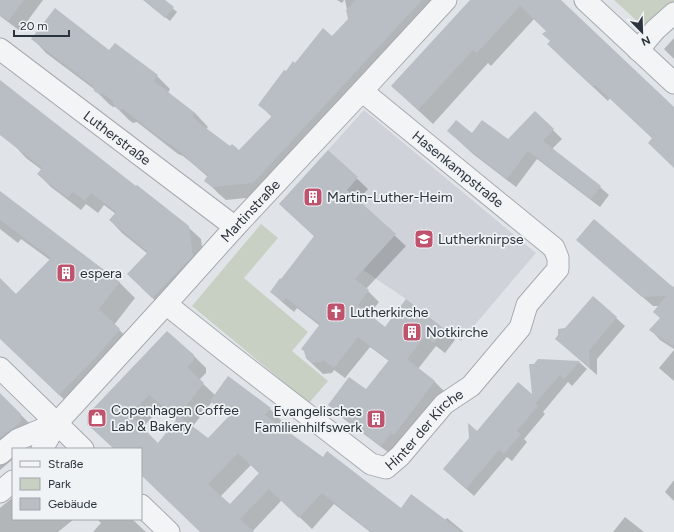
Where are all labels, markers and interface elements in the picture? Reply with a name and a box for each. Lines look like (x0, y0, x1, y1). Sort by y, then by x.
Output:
scale bar (14, 12, 69, 38)
north arrow (622, 12, 662, 52)
text: 20 m (20, 19, 48, 33)
text: N (639, 33, 652, 48)
street label: Lutherstraße (80, 107, 154, 169)
street label: Hasenkampstraße (408, 127, 507, 212)
street label: Martinstraße (217, 176, 284, 246)
building icon: Martin-Luther-Heim (302, 186, 324, 208)
place label: Martin-Luther-Heim (327, 189, 453, 206)
school or university icon: Lutherknirpse (413, 228, 435, 250)
place label: Lutherknirpse (438, 231, 524, 248)
building icon: espera (55, 262, 77, 284)
place label: espera (80, 265, 122, 282)
church icon: Lutherkirche (325, 301, 347, 323)
place label: Lutherkirche (350, 304, 429, 321)
building icon: Notkirche (401, 321, 423, 343)
place label: Notkirche (426, 324, 488, 341)
street label: Hinter der Kirche (382, 385, 467, 474)
place label: Copenhagen Coffee Lab & Bakery (111, 402, 239, 435)
place label: Evangelisches Familienhilfswerk (255, 403, 362, 436)
shop icon: Copenhagen Coffee Lab & Bakery (86, 407, 108, 429)
building icon: Evangelisches Familienhilfswerk (365, 408, 387, 430)
legend (12, 448, 142, 520)
text: Straße (48, 457, 84, 471)
text: Park (48, 477, 71, 491)
text: Gebäude (48, 497, 98, 511)

